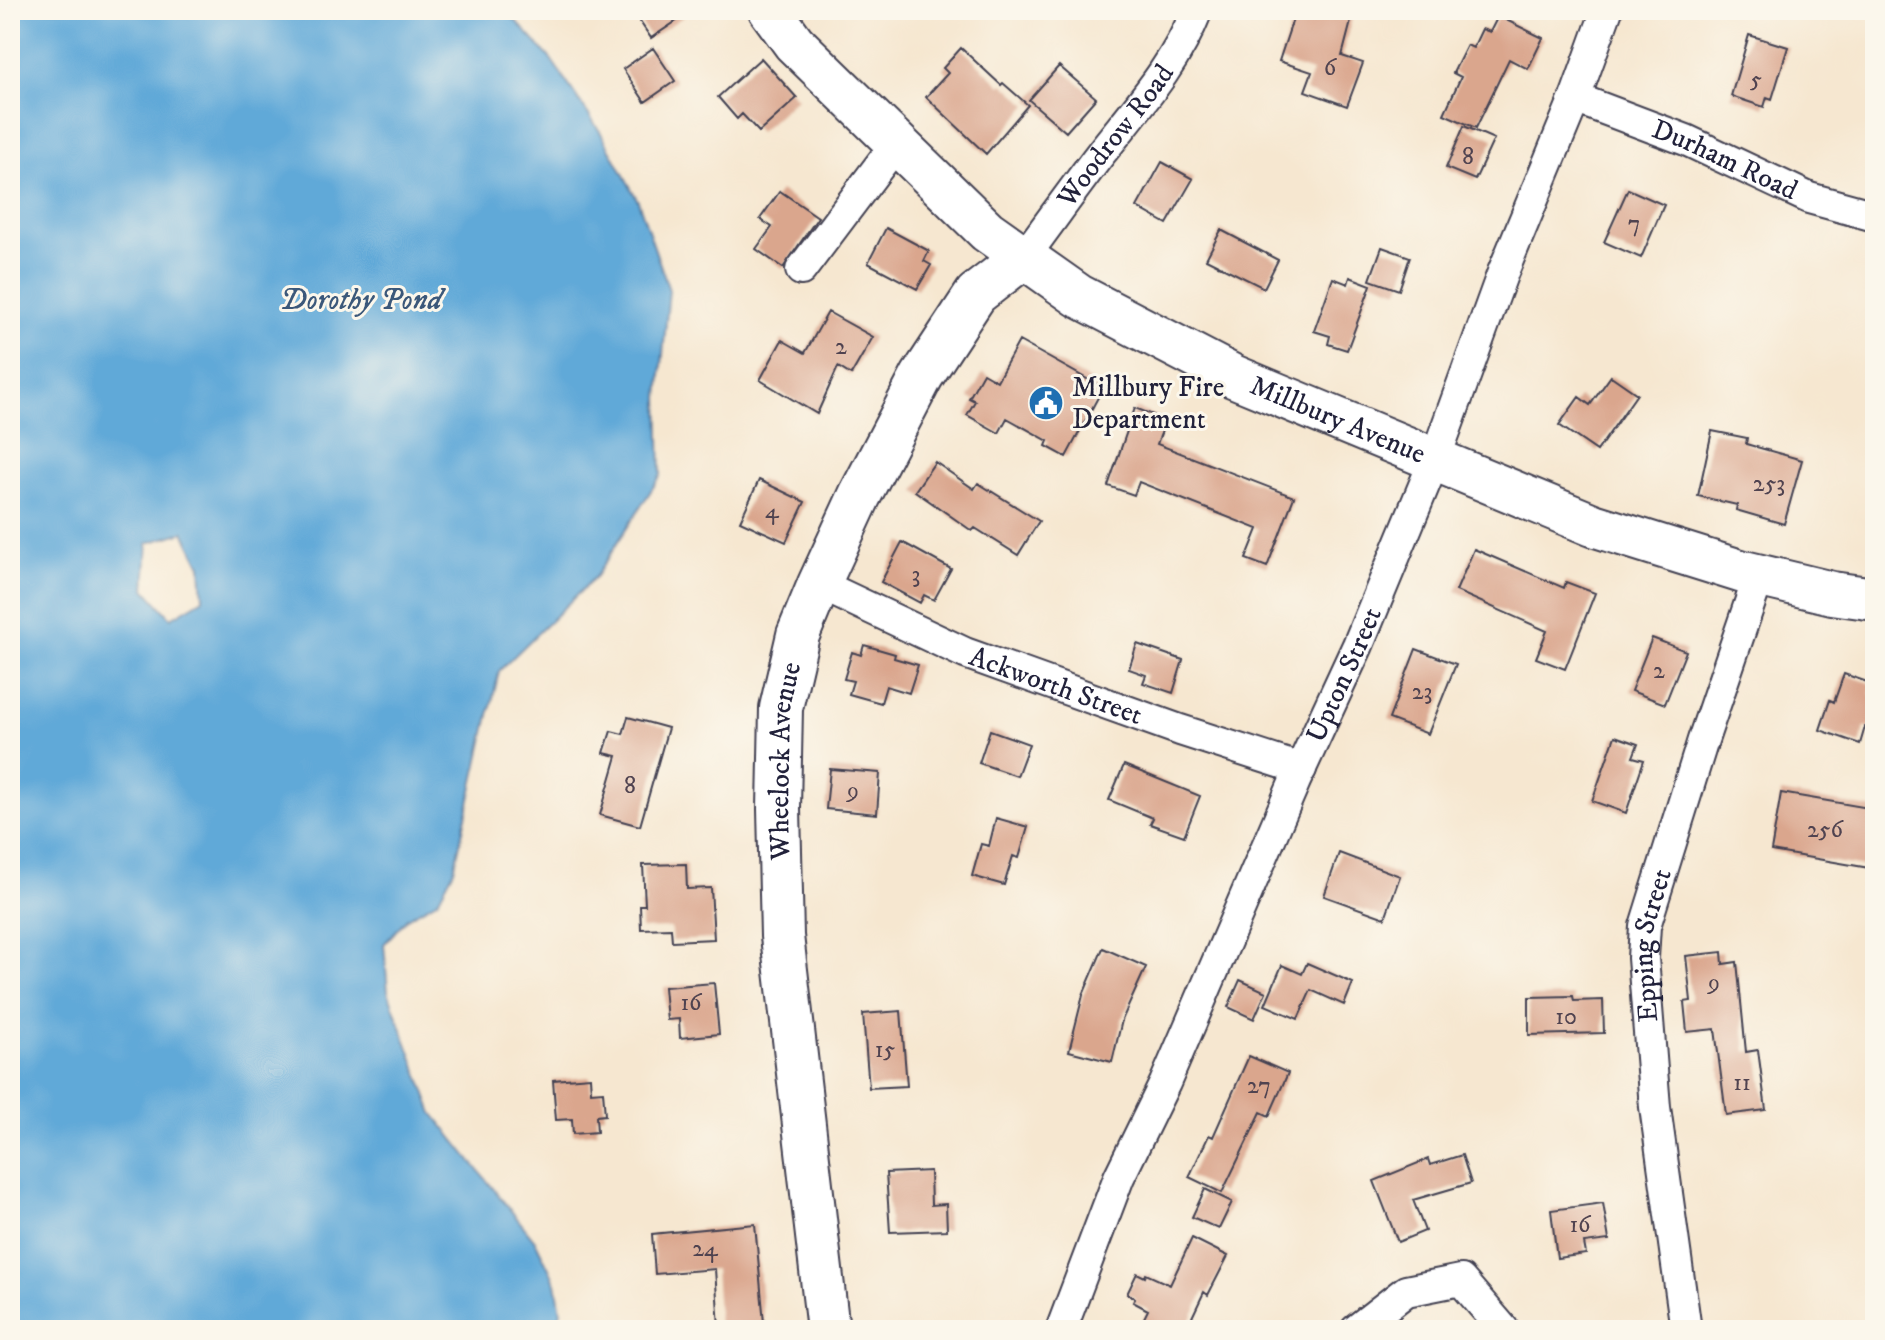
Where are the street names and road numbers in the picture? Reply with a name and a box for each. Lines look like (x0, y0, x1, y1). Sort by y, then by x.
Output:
street label: Woodrow Road (1049, 57, 1181, 215)
street label: Durham Road (1647, 111, 1803, 208)
street label: Millbury Avenue (1245, 368, 1431, 471)
street label: Upton Street (1298, 602, 1389, 748)
street label: Ackworth Street (965, 638, 1147, 733)
street label: Wheelock Avenue (761, 659, 809, 862)
street label: Epping Street (1625, 864, 1679, 1024)

